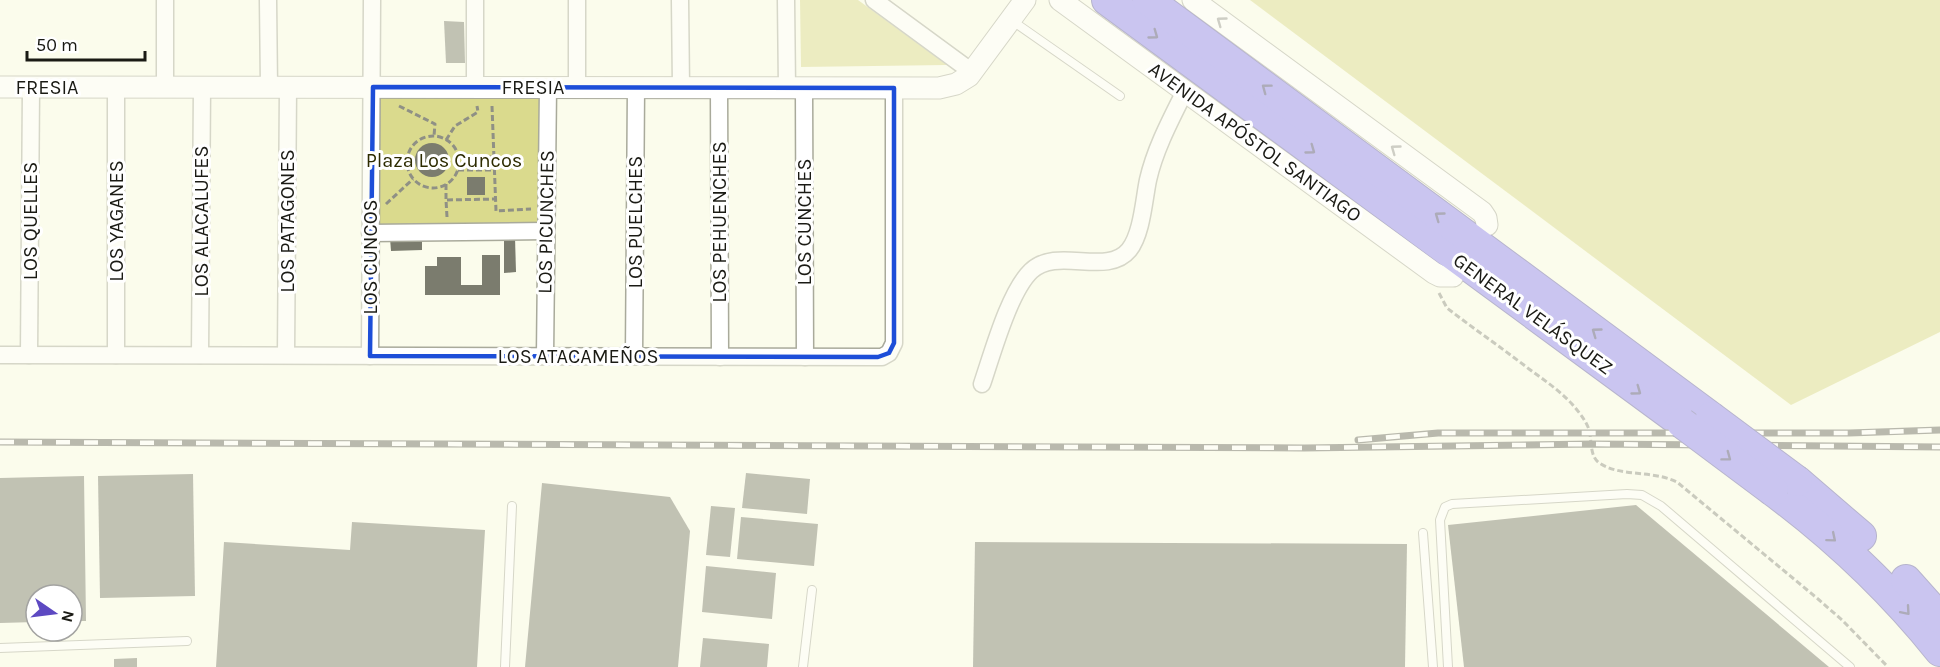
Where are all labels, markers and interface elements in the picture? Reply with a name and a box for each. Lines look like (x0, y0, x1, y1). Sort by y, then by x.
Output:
one-way arrow (1217, 17, 1228, 28)
scale bar (27, 24, 146, 62)
one-way arrow (1148, 27, 1159, 38)
text: 50 m (36, 34, 78, 56)
street label: AVENIDA APÓSTOL SANTIAGO (1144, 56, 1366, 227)
street label: FRESIA (15, 76, 79, 99)
street label: FRESIA (501, 76, 565, 99)
one-way arrow (1261, 84, 1272, 95)
street label: LOS PEHUENCHES (708, 141, 731, 303)
one-way arrow (1305, 143, 1316, 154)
street label: LOS ALACALUFES (190, 145, 213, 297)
one-way arrow (1391, 145, 1402, 156)
street label: LOS PATAGONES (276, 149, 299, 293)
park label: Plaza Los Cuncos (366, 149, 522, 172)
street label: LOS PICUNCHES (533, 150, 559, 294)
street label: LOS PUELCHES (624, 156, 647, 288)
street label: LOS CUNCHES (793, 158, 816, 286)
street label: LOS YAGANES (105, 160, 128, 282)
street label: LOS QUELLES (19, 162, 42, 280)
street label: LOS CUNCOS (359, 199, 382, 315)
one-way arrow (1435, 212, 1446, 223)
street label: GENERAL VELÁSQUEZ (1449, 248, 1618, 380)
one-way arrow (1592, 328, 1603, 339)
street label: LOS ATACAMEÑOS (497, 345, 659, 368)
one-way arrow (1631, 383, 1642, 394)
one-way arrow (1721, 450, 1732, 461)
one-way arrow (1825, 531, 1836, 542)
north arrow (24, 583, 84, 643)
one-way arrow (1899, 604, 1910, 615)
text: N (57, 609, 79, 624)

